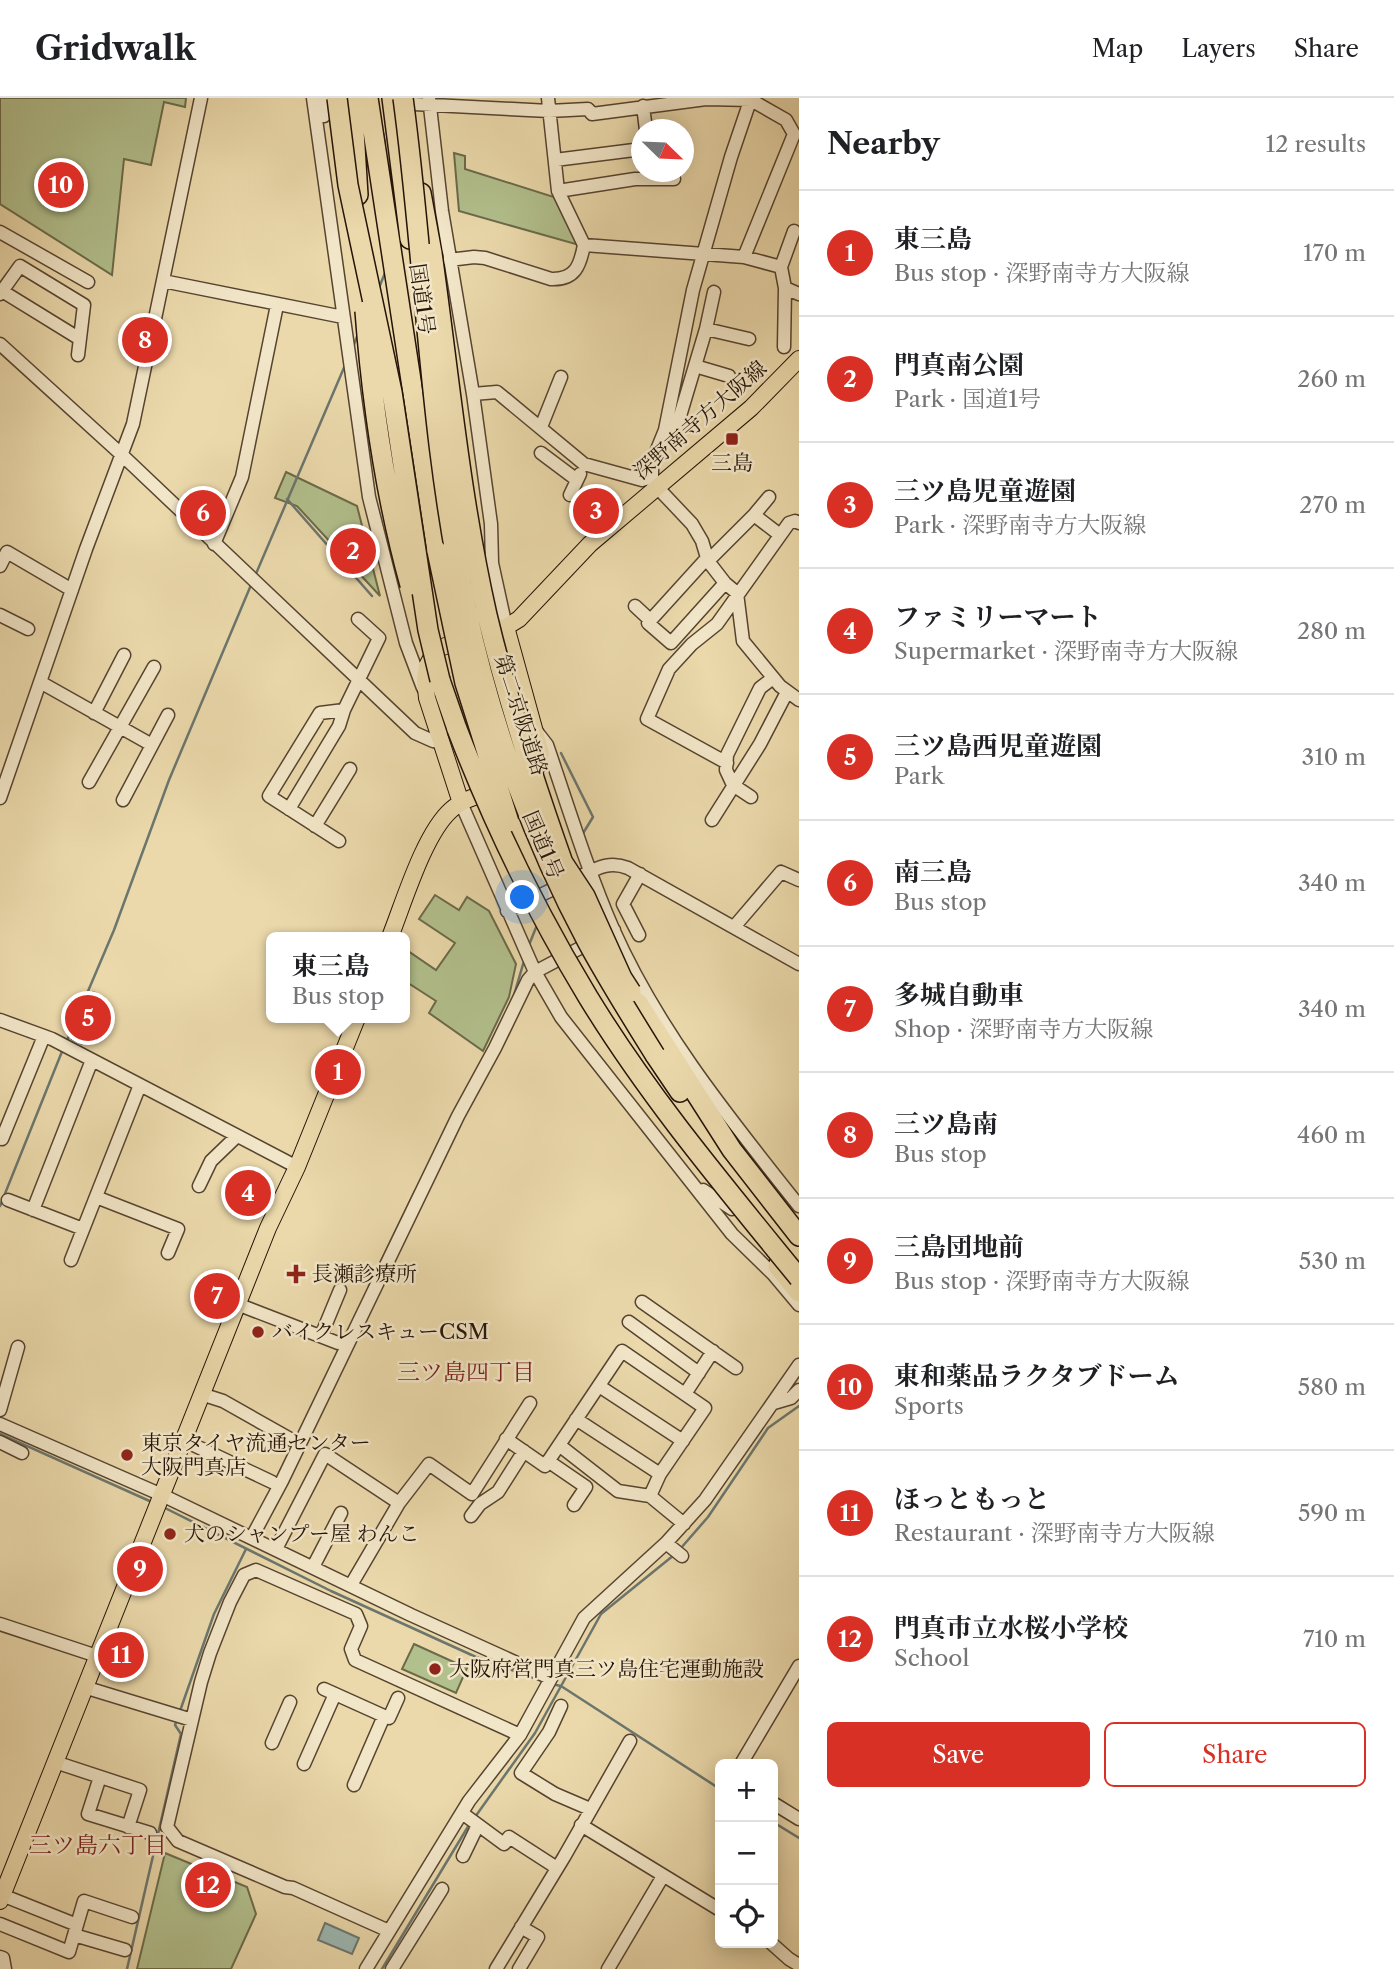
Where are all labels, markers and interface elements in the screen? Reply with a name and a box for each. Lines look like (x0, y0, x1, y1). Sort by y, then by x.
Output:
text: Gridwalk (35, 28, 196, 69)
text: Map (1092, 34, 1143, 63)
text: Layers (1181, 34, 1256, 63)
text: Share (1294, 34, 1359, 63)
north arrow (631, 119, 694, 182)
text: Nearby (827, 125, 940, 162)
text: 12 results (1266, 130, 1366, 158)
pin: 10 (38, 159, 84, 211)
text: 東三島 (894, 223, 972, 255)
text: 1 (845, 239, 855, 267)
text: 170 m (1303, 239, 1366, 267)
text: Bus stop · 深野南寺方大阪線 (894, 259, 1189, 287)
street label: 国道1号 (405, 262, 440, 336)
pin: 8 (122, 314, 168, 366)
text: 門真南公園 (894, 349, 1024, 381)
street label: 深野南寺方大阪線 (628, 355, 771, 484)
text: 2 (843, 365, 857, 393)
text: 260 m (1297, 365, 1366, 393)
text: Park · 国道1号 (894, 385, 1041, 413)
marker: 三島 (724, 431, 740, 447)
place label: 三島 (711, 450, 753, 475)
text: 三ツ島児童遊園 (894, 475, 1076, 507)
pin: 3 (573, 485, 619, 537)
pin: 6 (180, 487, 226, 539)
text: 3 (844, 491, 857, 519)
text: 270 m (1299, 491, 1366, 519)
text: Park · 深野南寺方大阪線 (894, 511, 1146, 539)
pin: 2 (330, 525, 376, 577)
text: ファミリーマート (894, 601, 1101, 633)
text: 4 (843, 617, 857, 645)
text: 280 m (1297, 617, 1366, 645)
text: Supermarket · 深野南寺方大阪線 (894, 637, 1238, 665)
street label: 第二京阪道路 (490, 651, 553, 779)
text: 三ツ島西児童遊園 (894, 730, 1102, 762)
text: 5 (844, 743, 856, 771)
text: 310 m (1302, 743, 1366, 771)
text: Park (894, 762, 944, 790)
street label: 国道1号 (518, 807, 569, 883)
text: 南三島 (894, 856, 972, 888)
text: 6 (843, 869, 857, 897)
text: 340 m (1298, 869, 1366, 897)
your location (505, 880, 539, 914)
text: Bus stop (894, 888, 987, 916)
popup (266, 932, 410, 1023)
text: 東三島 (292, 950, 370, 982)
text: 多城自動車 (894, 979, 1024, 1011)
text: Bus stop (292, 982, 384, 1010)
pin: 5 (65, 992, 111, 1044)
text: 7 (844, 995, 856, 1023)
text: 340 m (1298, 995, 1366, 1023)
text: Shop · 深野南寺方大阪線 (894, 1015, 1153, 1043)
pin: 1 (315, 1046, 361, 1098)
text: 三ツ島南 (894, 1108, 998, 1140)
text: 8 (843, 1121, 857, 1149)
text: 460 m (1297, 1121, 1366, 1149)
text: Bus stop (894, 1140, 987, 1168)
pin: 4 (225, 1167, 271, 1219)
text: 三島団地前 (894, 1231, 1024, 1263)
text: 9 (843, 1247, 857, 1275)
text: 530 m (1299, 1247, 1366, 1275)
place label: 長瀬診療所 (312, 1261, 417, 1286)
marker: 長瀬診療所 (286, 1264, 306, 1284)
text: Bus stop · 深野南寺方大阪線 (894, 1267, 1189, 1295)
pin: 7 (194, 1270, 240, 1322)
place label: バイクレスキューCSM (272, 1319, 489, 1344)
marker: バイクレスキューCSM (250, 1324, 266, 1340)
district label: 三ツ島四丁目 (397, 1358, 535, 1386)
text: 東和薬品ラクタブドーム (894, 1360, 1179, 1392)
text: 10 (838, 1373, 862, 1401)
text: 580 m (1298, 1373, 1366, 1401)
text: Sports (894, 1392, 964, 1420)
place label: 東京タイヤ流通センター 大阪門真店 (141, 1430, 371, 1479)
marker: 東京タイヤ流通センター 大阪門真店 (119, 1447, 135, 1463)
text: ほっともっと (894, 1483, 1050, 1515)
text: 11 (840, 1499, 860, 1527)
text: 590 m (1298, 1499, 1366, 1527)
text: Restaurant · 深野南寺方大阪線 (894, 1519, 1215, 1547)
place label: 犬のシャンプー屋 わんこ (184, 1521, 420, 1546)
marker: 犬のシャンプー屋 わんこ (162, 1526, 178, 1542)
pin: 9 (117, 1543, 163, 1595)
text: 門真市立水桜小学校 (894, 1612, 1128, 1644)
text: 12 (838, 1625, 862, 1653)
text: 710 m (1303, 1625, 1366, 1653)
pin: 11 (98, 1629, 144, 1681)
text: School (894, 1644, 969, 1672)
place label: 大阪府営門真三ツ島住宅運動施設 (449, 1656, 764, 1681)
marker: 大阪府営門真三ツ島住宅運動施設 (427, 1661, 443, 1677)
button: Save (827, 1722, 1090, 1787)
button: Share (1104, 1722, 1366, 1787)
map controls (715, 1759, 778, 1948)
button: + (715, 1759, 778, 1822)
button: − (715, 1822, 778, 1885)
district label: 三ツ島六丁目 (29, 1831, 167, 1859)
pin: 12 (185, 1859, 231, 1911)
button: locate (715, 1885, 778, 1948)

